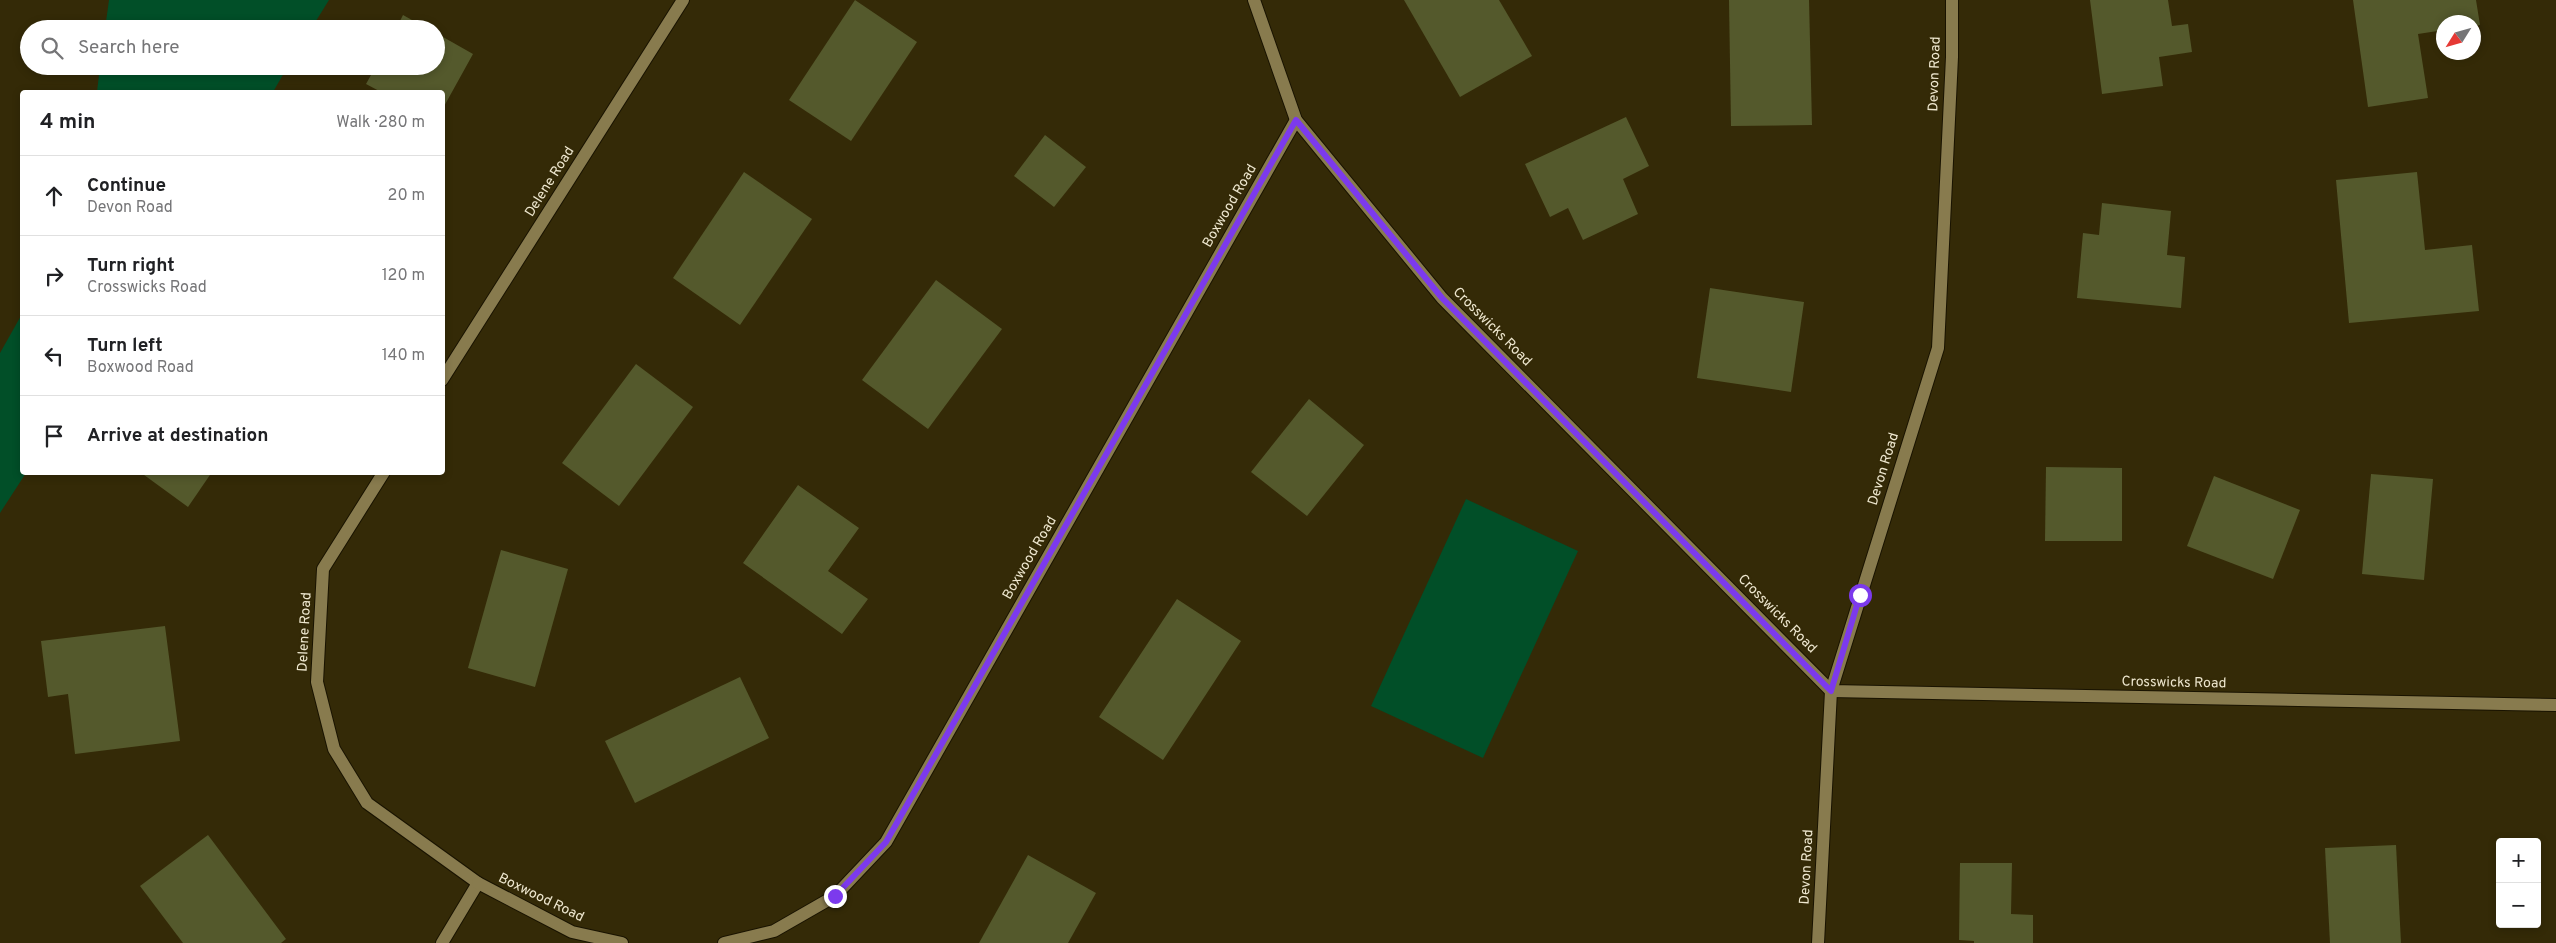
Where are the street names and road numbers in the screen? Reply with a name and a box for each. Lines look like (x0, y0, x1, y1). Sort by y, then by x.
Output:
street label: Devon Road (1925, 36, 1945, 112)
street label: Delene Road (522, 144, 578, 220)
street label: Boxwood Road (1199, 161, 1261, 251)
street label: Crosswicks Road (1449, 284, 1535, 370)
street label: Devon Road (1865, 431, 1903, 507)
street label: Boxwood Road (999, 513, 1061, 603)
street label: Crosswicks Road (1734, 571, 1820, 657)
street label: Delene Road (294, 592, 316, 672)
street label: Crosswicks Road (2121, 674, 2227, 692)
street label: Devon Road (1797, 829, 1817, 905)
street label: Boxwood Road (495, 870, 587, 926)

